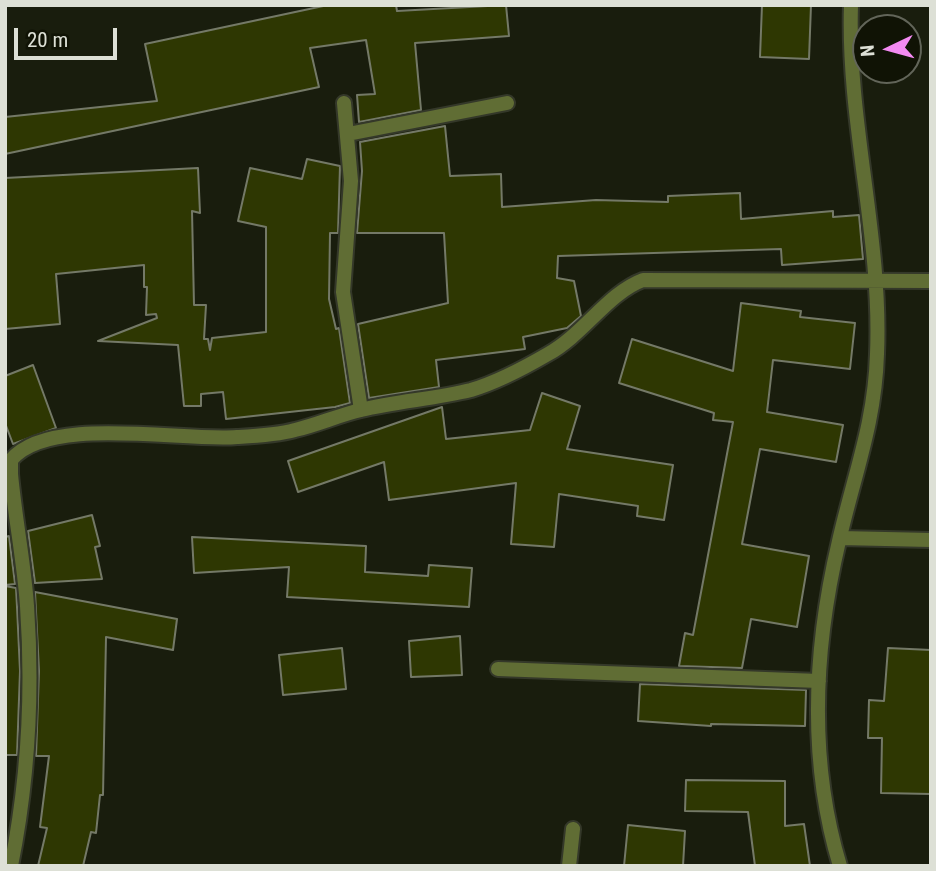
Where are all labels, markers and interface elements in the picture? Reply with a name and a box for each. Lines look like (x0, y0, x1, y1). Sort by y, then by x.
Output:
scale bar (18, 14, 121, 58)
north arrow (852, 14, 922, 84)
text: 20 m (27, 28, 68, 52)
text: N (856, 44, 880, 58)

